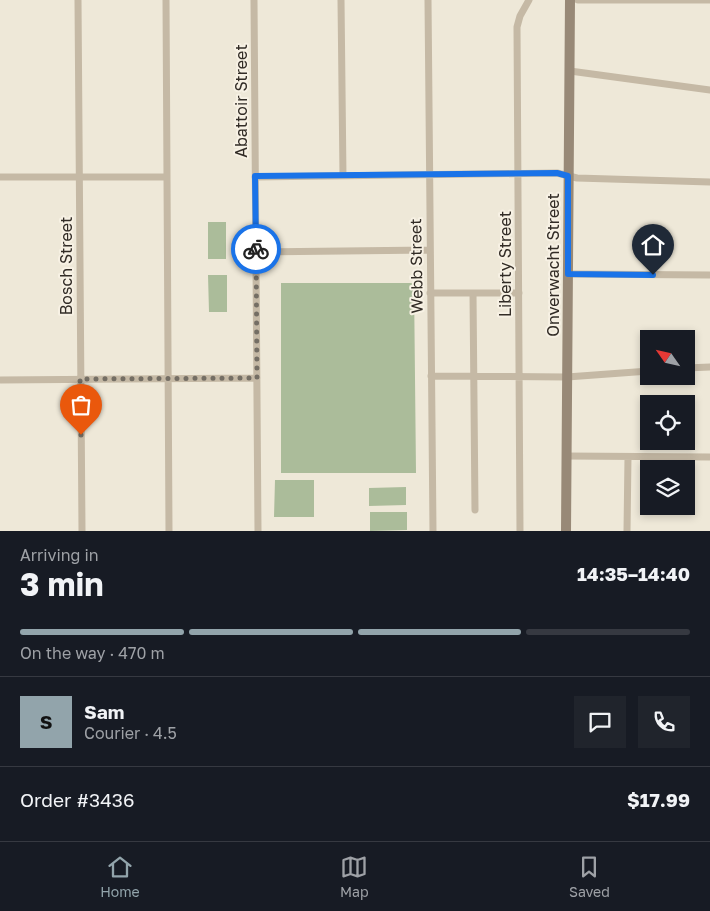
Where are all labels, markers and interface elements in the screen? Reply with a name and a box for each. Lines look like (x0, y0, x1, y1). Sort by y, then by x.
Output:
street label: Abattoir Street (231, 44, 251, 158)
street label: Onverwacht Street (543, 193, 563, 337)
street label: Liberty Street (495, 211, 515, 317)
street label: Bosch Street (56, 217, 76, 315)
street label: Webb Street (405, 218, 427, 314)
courier (231, 224, 281, 274)
pin (632, 224, 674, 275)
icon: home (639, 231, 667, 259)
icon: bike (242, 235, 270, 263)
north arrow (640, 330, 695, 385)
map controls (640, 330, 695, 515)
pin (60, 384, 102, 435)
icon: bag (67, 391, 95, 419)
button: locate (640, 395, 695, 450)
button: layers (640, 460, 695, 515)
text: Arriving in (20, 545, 99, 565)
text: 14:35–14:40 (577, 562, 690, 585)
text: 3 min (20, 565, 104, 603)
text: On the way · 470 m (20, 643, 165, 663)
button: chat (574, 696, 626, 748)
button: phone (638, 696, 690, 748)
text: Sam (84, 700, 124, 723)
text: S (40, 710, 52, 733)
text: Courier · 4.5 (84, 723, 177, 743)
text: Order #3436 (20, 788, 134, 811)
text: $17.99 (627, 788, 690, 811)
tab: Home (100, 853, 140, 900)
tab: Map (340, 853, 369, 900)
tab: Saved (569, 853, 610, 900)

